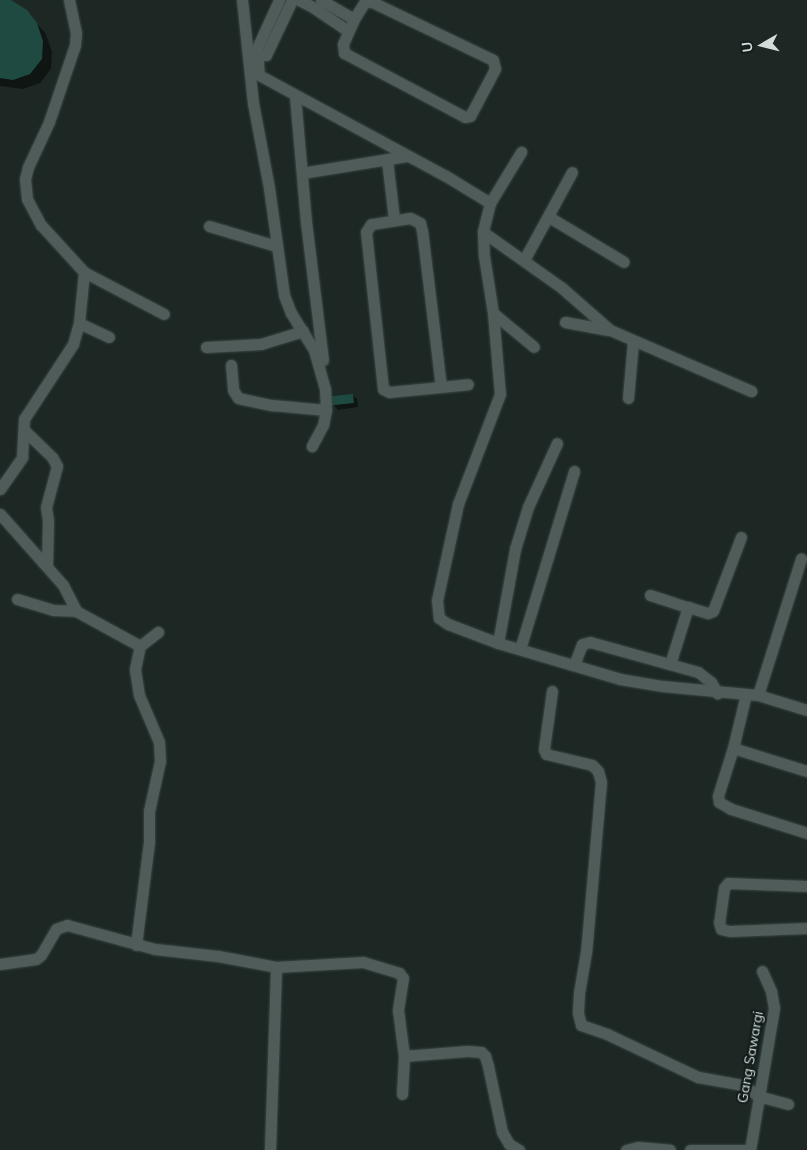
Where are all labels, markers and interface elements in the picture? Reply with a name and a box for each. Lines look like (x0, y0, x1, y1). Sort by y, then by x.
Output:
north arrow (737, 20, 787, 70)
text: U (738, 41, 757, 53)
street label: Gang Sawargi (734, 1010, 766, 1104)

